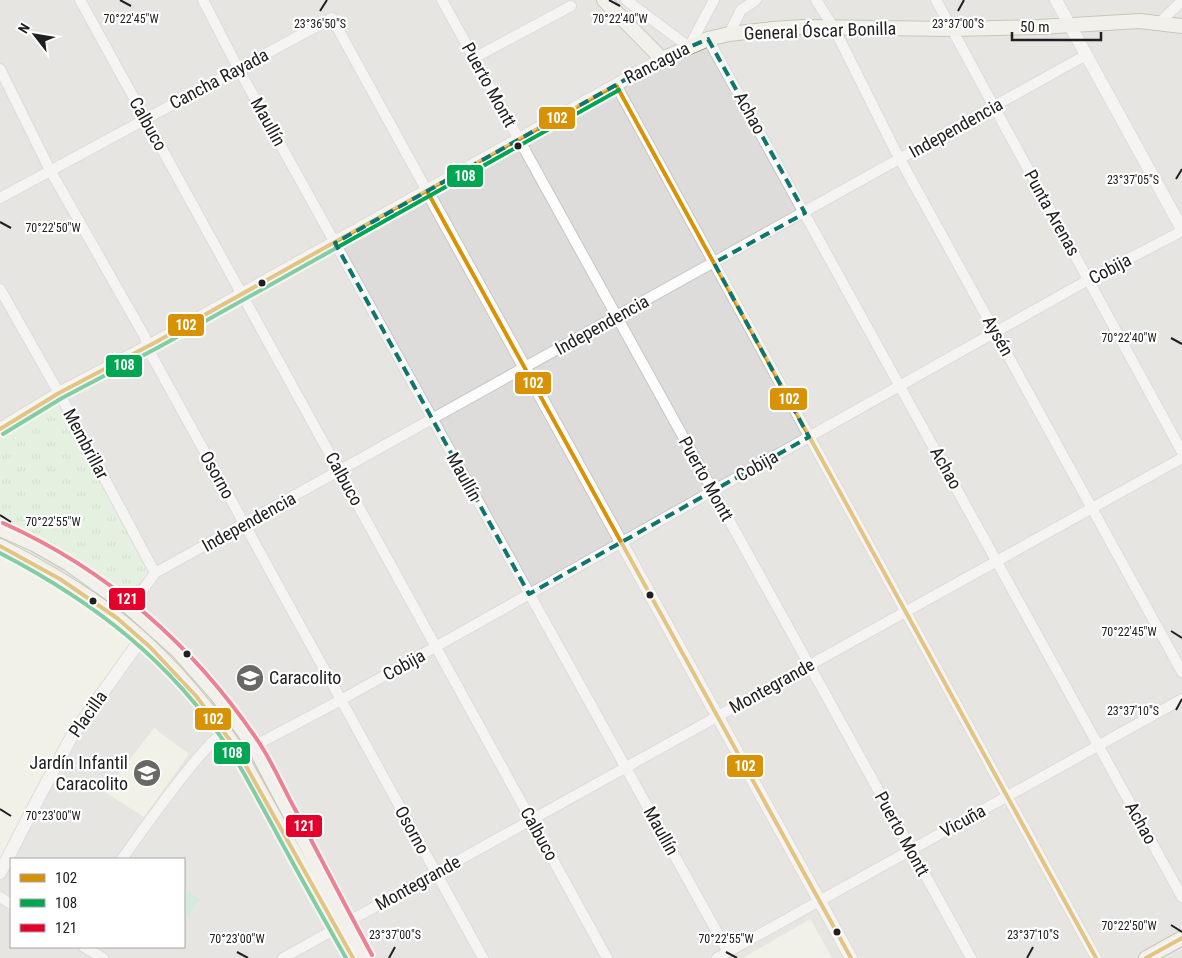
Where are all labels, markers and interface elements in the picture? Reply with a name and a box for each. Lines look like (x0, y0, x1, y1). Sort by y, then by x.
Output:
north arrow (10, 10, 60, 60)
scale bar (1012, 10, 1101, 42)
text: 70°22'45"W (103, 12, 159, 26)
text: 70°22'40"W (592, 12, 648, 26)
text: 23°36'50"S (294, 17, 346, 31)
street label: General Óscar Bonilla (743, 17, 897, 44)
text: 23°37'00"S (932, 17, 984, 31)
text: 50 m (1020, 18, 1050, 36)
text: N (15, 21, 33, 36)
street label: Rancagua (621, 37, 693, 88)
street label: Puerto Montt (458, 39, 521, 131)
street label: Cancha Rayada (166, 44, 272, 113)
street label: Achao (730, 88, 771, 138)
street label: Calbuco (125, 93, 172, 154)
street label: Independencia (905, 93, 1006, 162)
street label: Maullín (247, 94, 290, 150)
line badge: 102 (538, 106, 576, 130)
text: 102 (546, 110, 568, 126)
unlabelled marker (513, 141, 523, 151)
line badge: 108 (446, 164, 484, 188)
street label: Punta Arenas (1020, 166, 1085, 259)
text: 108 (454, 168, 476, 184)
text: 23°37'05"S (1107, 173, 1159, 187)
text: 70°22'50"W (25, 221, 81, 235)
street label: Cobija (1085, 249, 1135, 288)
unlabelled marker (257, 278, 267, 288)
street label: Independencia (551, 290, 652, 359)
street label: Aysén (979, 312, 1018, 360)
line badge: 102 (167, 313, 205, 337)
text: 102 (175, 317, 197, 333)
text: 70°22'40"W (1101, 331, 1157, 345)
line badge: 108 (105, 354, 143, 378)
text: 108 (113, 357, 135, 373)
line badge: 102 (514, 371, 552, 395)
text: 102 (522, 375, 544, 391)
line badge: 102 (769, 387, 808, 411)
text: 102 (778, 391, 800, 407)
street label: Membrillar (59, 405, 114, 483)
street label: Puerto Montt (675, 433, 738, 525)
street label: Achao (926, 443, 967, 493)
street label: Cobija (732, 445, 781, 486)
street label: Osorno (196, 447, 239, 502)
street label: Calbuco (321, 448, 368, 509)
street label: Maullín (443, 449, 486, 505)
street label: Independencia (198, 487, 299, 556)
text: 70°22'55"W (25, 515, 81, 529)
line badge: 121 (108, 587, 146, 611)
unlabelled marker (645, 590, 655, 600)
text: 121 (116, 591, 138, 607)
unlabelled marker (88, 596, 98, 606)
text: 70°22'45"W (1101, 625, 1157, 639)
street label: Cobija (379, 644, 428, 685)
unlabelled marker (182, 649, 192, 659)
street label: Montegrande (726, 654, 818, 717)
school or university icon: Caracolito (235, 663, 265, 693)
place label: Caracolito (269, 667, 341, 688)
street label: Placilla (64, 686, 111, 741)
text: 23°37'10"S (1107, 704, 1159, 718)
line badge: 102 (194, 707, 232, 731)
text: 102 (202, 711, 224, 727)
line badge: 108 (213, 741, 251, 765)
text: 108 (221, 745, 243, 761)
place label: Jardín Infantil Caracolito (30, 752, 128, 794)
line badge: 102 (726, 754, 764, 778)
school or university icon: Jardín Infantil Caracolito (132, 758, 162, 788)
text: 102 (734, 758, 756, 774)
street label: Puerto Montt (871, 788, 934, 880)
street label: Achao (1121, 798, 1162, 848)
street label: Vicuña (936, 800, 989, 842)
street label: Osorno (391, 802, 434, 857)
street label: Calbuco (516, 803, 563, 864)
street label: Maullín (640, 803, 683, 859)
text: 70°23'00"W (25, 809, 81, 823)
line badge: 121 (285, 814, 323, 838)
text: 121 (293, 818, 315, 834)
street label: Montegrande (372, 851, 464, 914)
legend (10, 858, 185, 948)
text: 102 (55, 869, 77, 887)
text: 108 (55, 894, 77, 912)
text: 121 (55, 919, 77, 937)
text: 70°22'50"W (1101, 919, 1157, 933)
unlabelled marker (832, 927, 842, 937)
text: 23°37'00"S (369, 928, 421, 942)
text: 23°37'10"S (1007, 928, 1059, 942)
text: 70°23'00"W (209, 932, 265, 946)
text: 70°22'55"W (698, 932, 754, 946)

